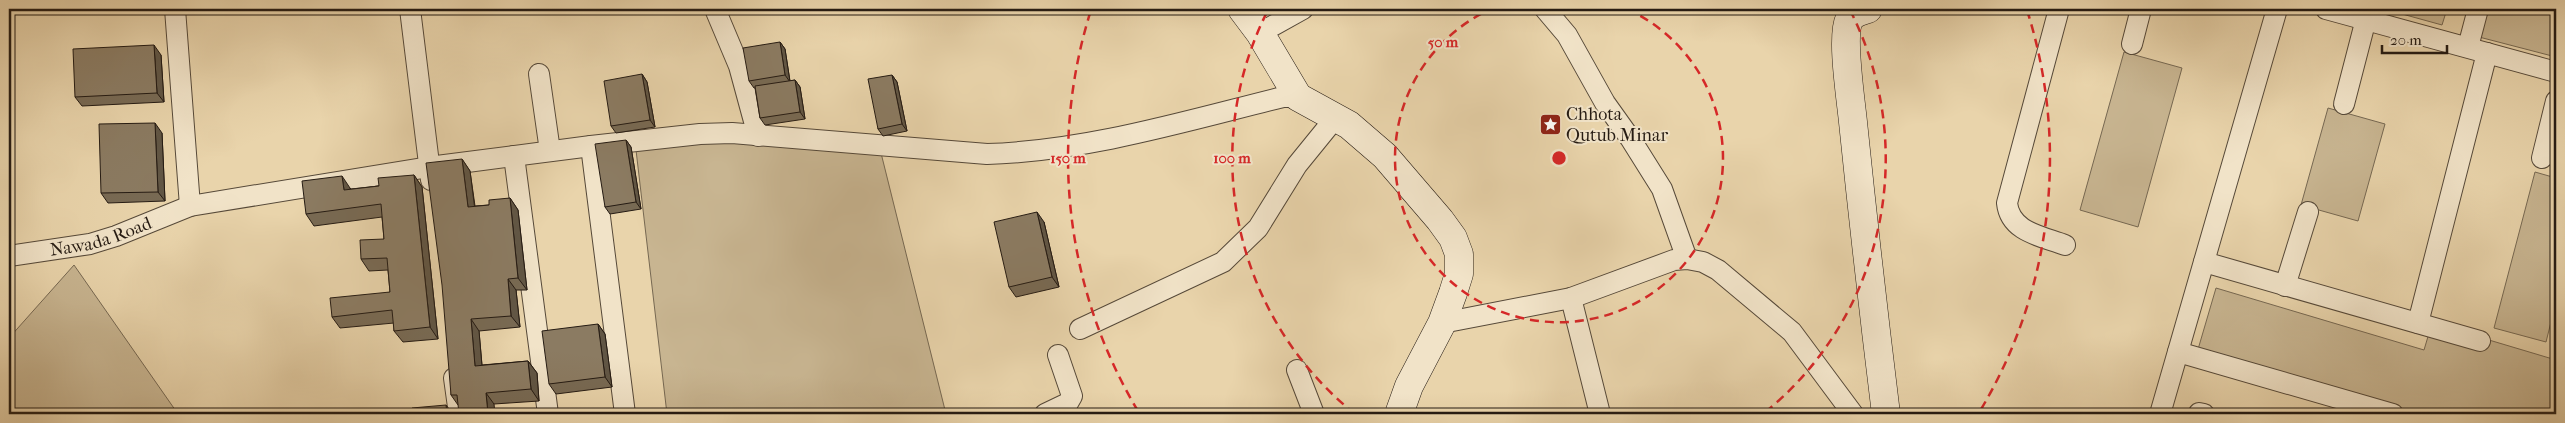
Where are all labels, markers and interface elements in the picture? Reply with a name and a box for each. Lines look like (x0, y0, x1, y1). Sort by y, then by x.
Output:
scale bar (2382, 22, 2448, 54)
text: 20 m (2390, 31, 2422, 49)
text: 50 m (1428, 33, 1459, 51)
place label: Chhota Qutub Minar (1566, 104, 1668, 146)
place icon: Chhota Qutub Minar (1538, 112, 1562, 136)
text: 150 m (1050, 149, 1086, 167)
text: 100 m (1213, 149, 1251, 167)
centre of rings (1550, 149, 1568, 167)
street label: Nawada Road (49, 212, 155, 260)

